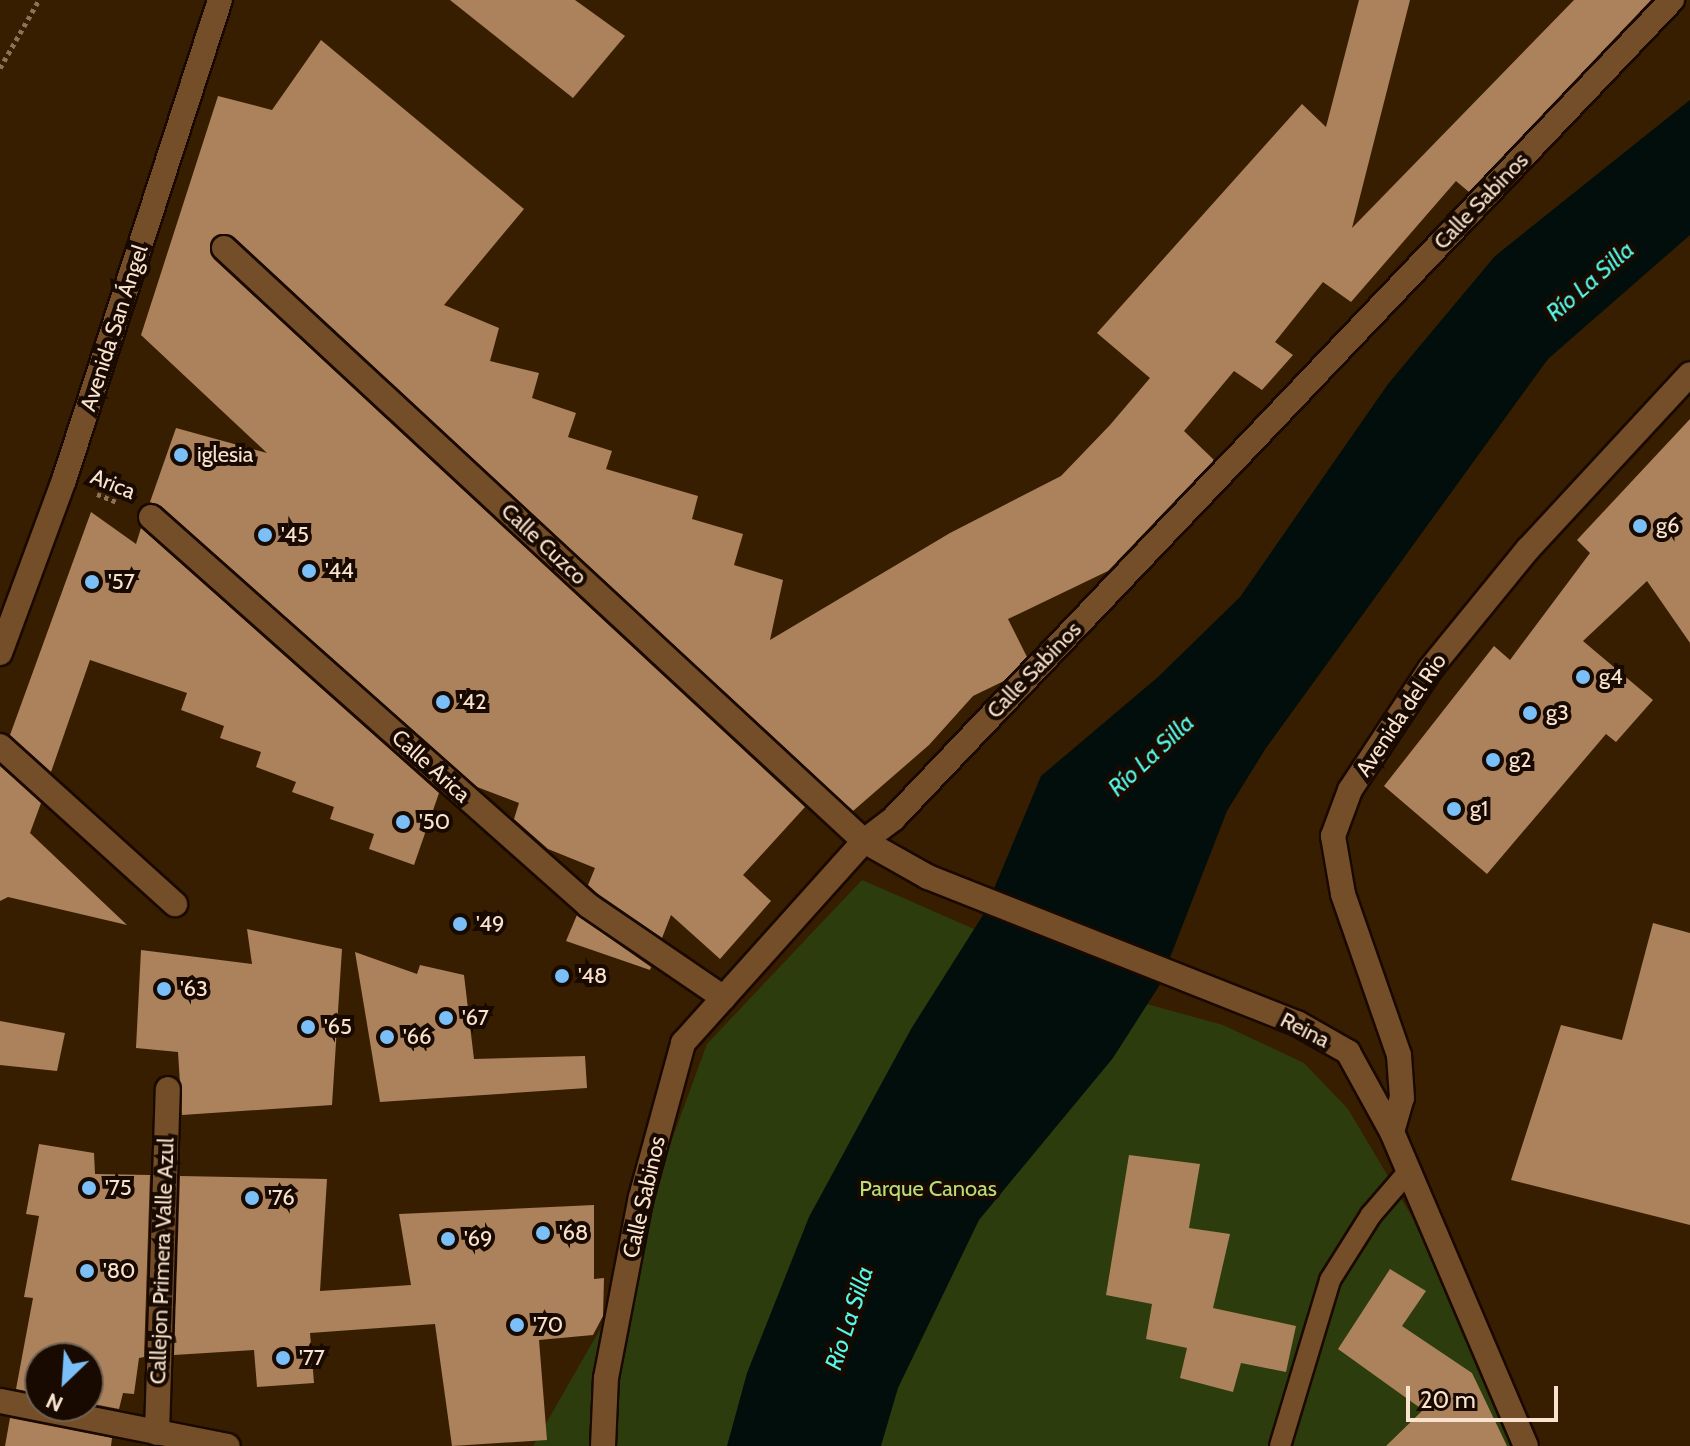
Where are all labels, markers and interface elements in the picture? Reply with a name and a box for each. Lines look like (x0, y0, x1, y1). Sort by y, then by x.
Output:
street label: Calle Sabinos (1428, 147, 1534, 255)
water label: Río La Silla (1540, 235, 1640, 327)
street label: Avenida San Ángel (75, 242, 153, 414)
place label: iglesia (197, 442, 253, 468)
marker: iglesia (172, 446, 190, 464)
street label: Arica (87, 463, 139, 505)
street label: Calle Cuzco (496, 498, 592, 590)
place label: g6 (1656, 513, 1679, 539)
marker: g6 (1631, 517, 1649, 535)
place label: '45 (281, 522, 309, 548)
marker: '45 (256, 526, 274, 544)
place label: '44 (325, 558, 354, 584)
marker: '44 (300, 562, 318, 580)
place label: '57 (108, 569, 135, 595)
marker: '57 (83, 573, 101, 591)
street label: Calle Sabinos (981, 616, 1087, 724)
street label: Avenida del Rio (1350, 648, 1452, 782)
place label: g4 (1599, 664, 1623, 690)
marker: g4 (1574, 668, 1592, 686)
place label: '42 (459, 689, 487, 715)
marker: '42 (434, 693, 452, 711)
place label: g3 (1546, 700, 1569, 726)
marker: g3 (1521, 704, 1539, 722)
water label: Río La Silla (1102, 708, 1200, 802)
street label: Calle Arica (386, 724, 476, 808)
place label: g2 (1509, 747, 1531, 773)
marker: g2 (1484, 751, 1502, 769)
place label: g1 (1470, 796, 1488, 822)
marker: g1 (1445, 800, 1463, 818)
place label: '50 (419, 809, 450, 835)
marker: '50 (394, 813, 412, 831)
place label: '49 (476, 911, 505, 937)
marker: '49 (451, 915, 469, 933)
place label: '48 (578, 963, 607, 989)
marker: '48 (553, 967, 571, 985)
place label: '63 (180, 976, 208, 1002)
marker: '63 (155, 980, 173, 998)
place label: '67 (462, 1005, 489, 1031)
street label: Reina (1276, 1007, 1334, 1053)
marker: '67 (437, 1009, 455, 1027)
place label: '65 (324, 1014, 352, 1040)
marker: '65 (299, 1018, 317, 1036)
place label: '66 (403, 1024, 432, 1050)
marker: '66 (378, 1028, 396, 1046)
street label: Calle Sabinos (617, 1133, 671, 1261)
street label: Callejon Primera Valle Azul (145, 1137, 179, 1385)
place label: '75 (105, 1175, 132, 1201)
park label: Parque Canoas (859, 1176, 997, 1202)
marker: '75 (80, 1179, 98, 1197)
place label: '76 (268, 1185, 295, 1211)
marker: '76 (243, 1189, 261, 1207)
place label: '68 (559, 1220, 588, 1246)
marker: '68 (534, 1224, 552, 1242)
place label: '69 (464, 1226, 493, 1252)
marker: '69 (439, 1230, 457, 1248)
place label: '80 (103, 1258, 135, 1284)
marker: '80 (78, 1262, 96, 1280)
water label: Río La Silla (819, 1263, 879, 1373)
place label: '70 (533, 1312, 563, 1338)
marker: '70 (508, 1316, 526, 1334)
north arrow (24, 1342, 104, 1422)
place label: '77 (299, 1345, 325, 1371)
marker: '77 (274, 1349, 292, 1367)
scale bar (1410, 1370, 1562, 1420)
text: 20 m (1420, 1385, 1476, 1414)
text: N (42, 1387, 67, 1418)

